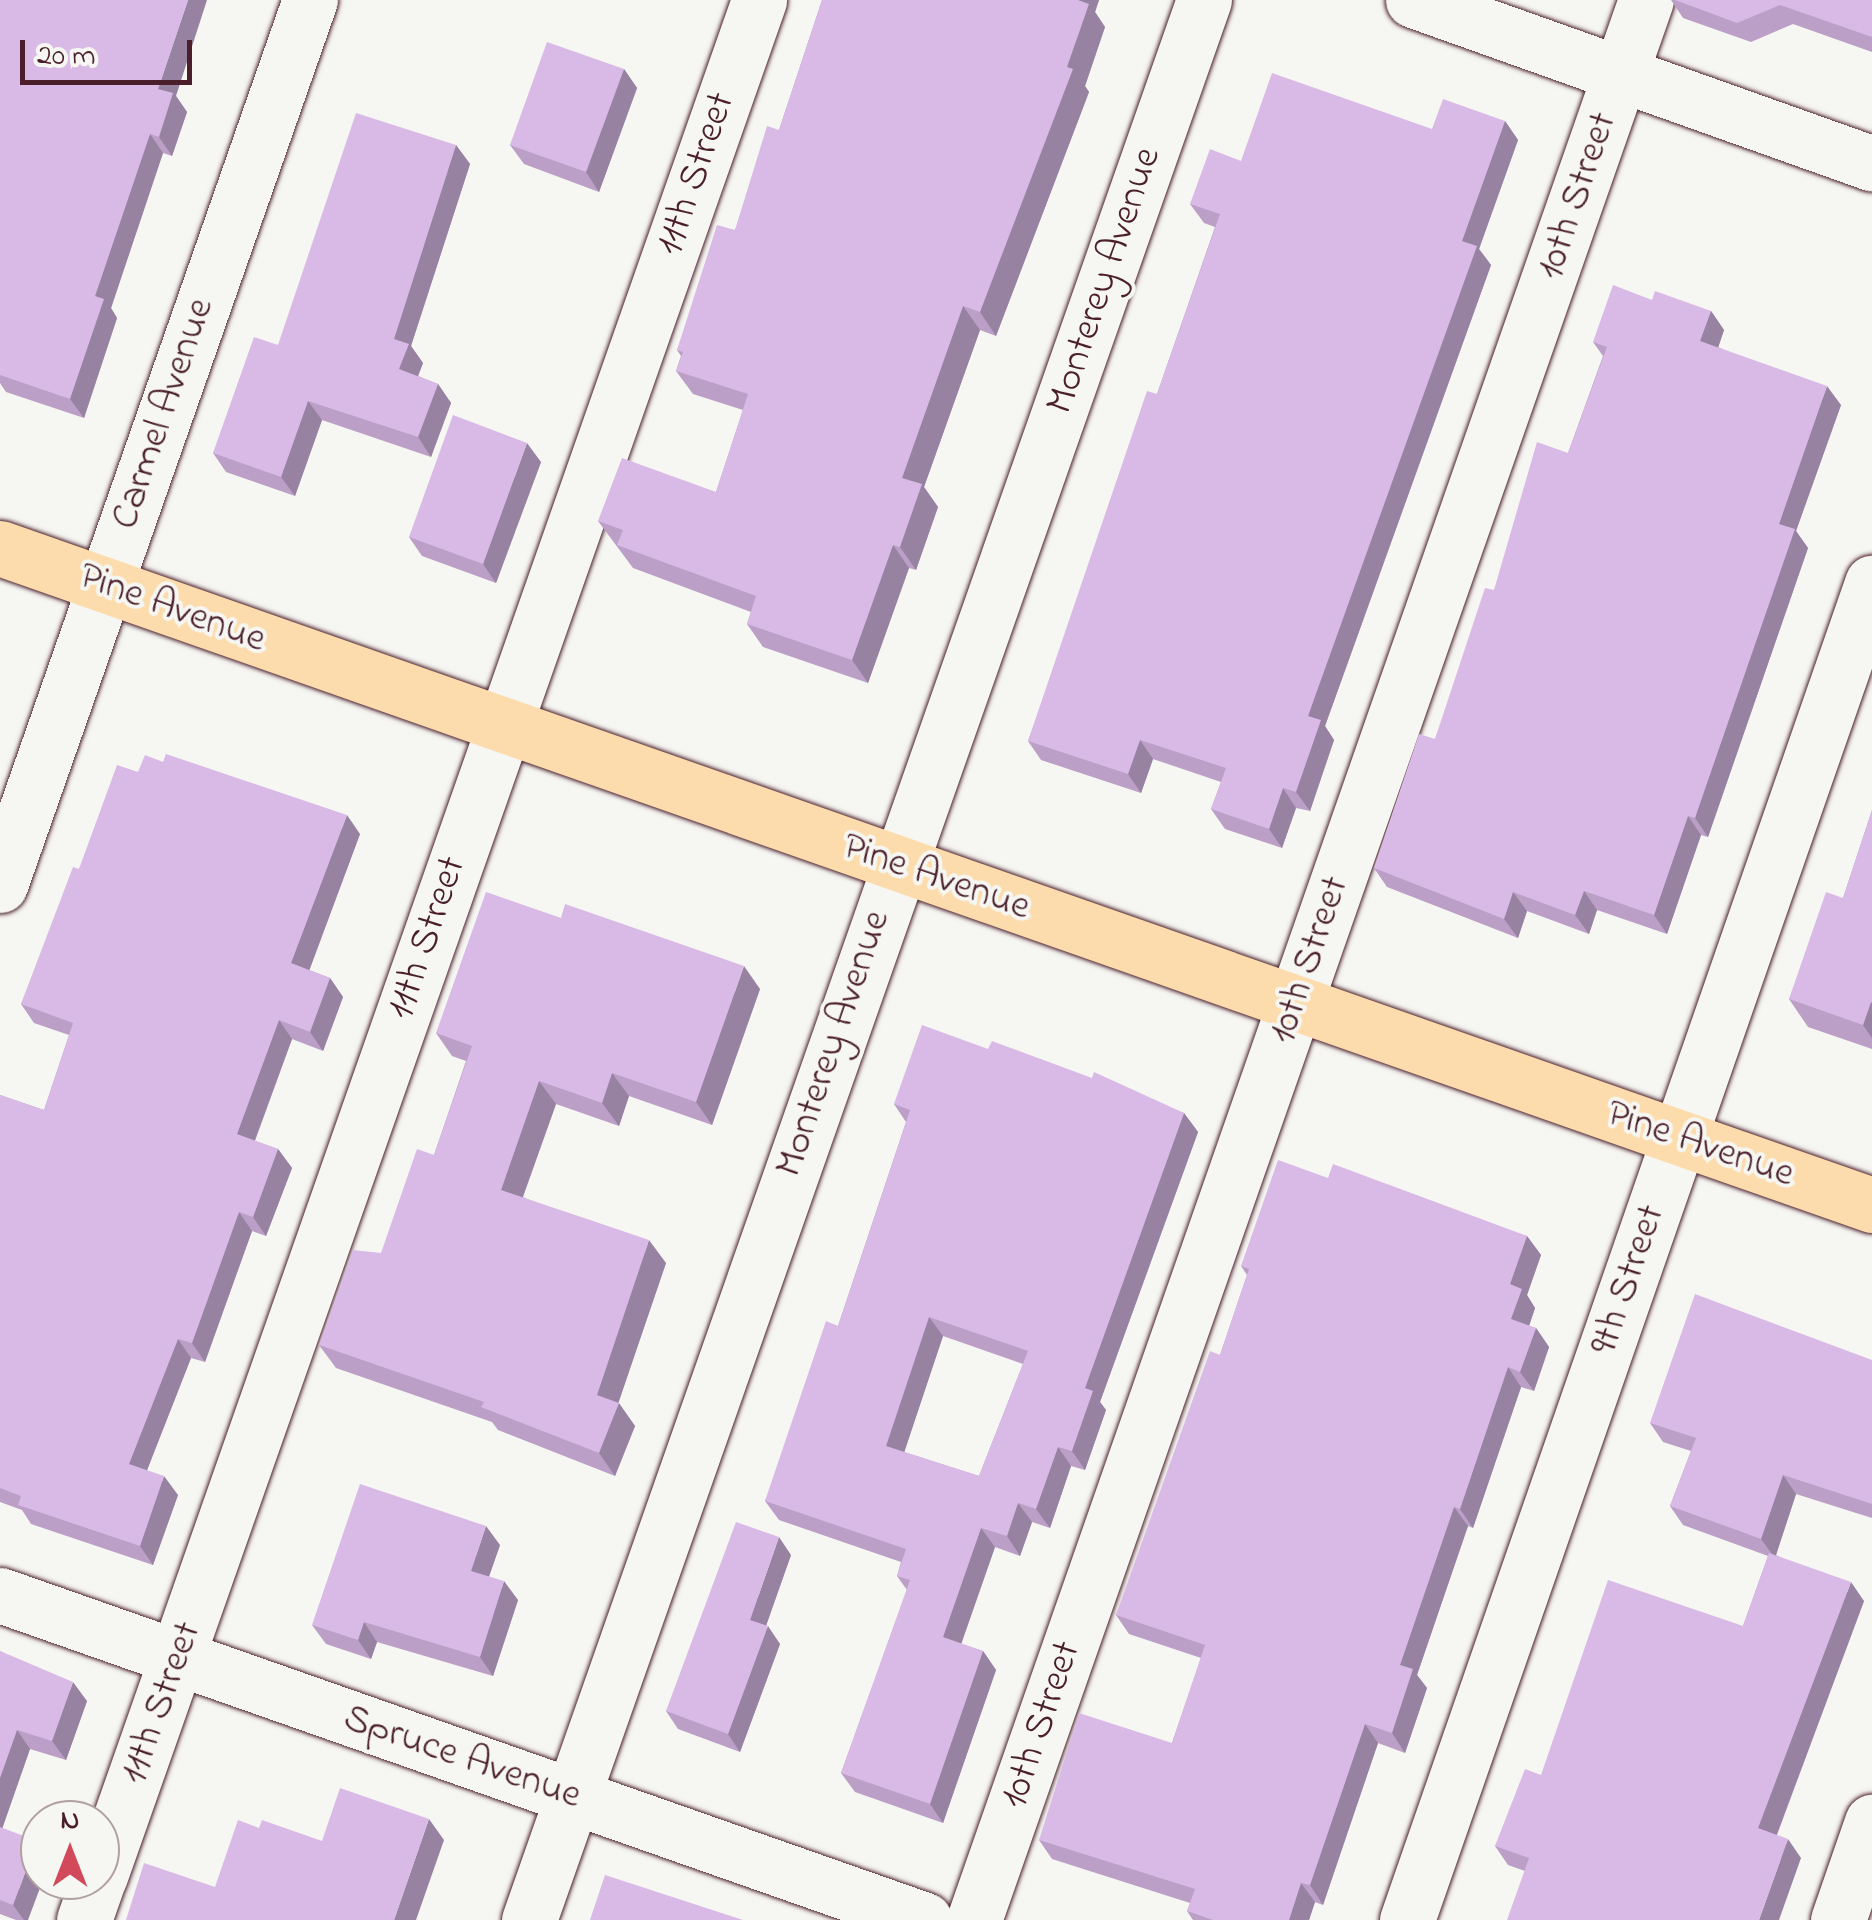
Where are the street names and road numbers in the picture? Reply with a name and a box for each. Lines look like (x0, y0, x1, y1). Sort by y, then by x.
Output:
street label: 11th Street (647, 86, 747, 262)
street label: 10th Street (1527, 106, 1629, 286)
street label: Monterey Avenue (1037, 142, 1173, 420)
street label: Carmel Avenue (102, 292, 226, 536)
street label: Pine Avenue (72, 553, 272, 665)
street label: Pine Avenue (836, 824, 1036, 932)
street label: 11th Street (378, 850, 478, 1026)
street label: 10th Street (1259, 870, 1361, 1050)
street label: Monterey Avenue (766, 905, 902, 1183)
street label: Pine Avenue (1600, 1091, 1800, 1199)
street label: 9th Street (1581, 1199, 1677, 1361)
street label: 11th Street (111, 1616, 213, 1790)
street label: 10th Street (991, 1635, 1093, 1815)
street label: Spruce Avenue (337, 1695, 587, 1821)

